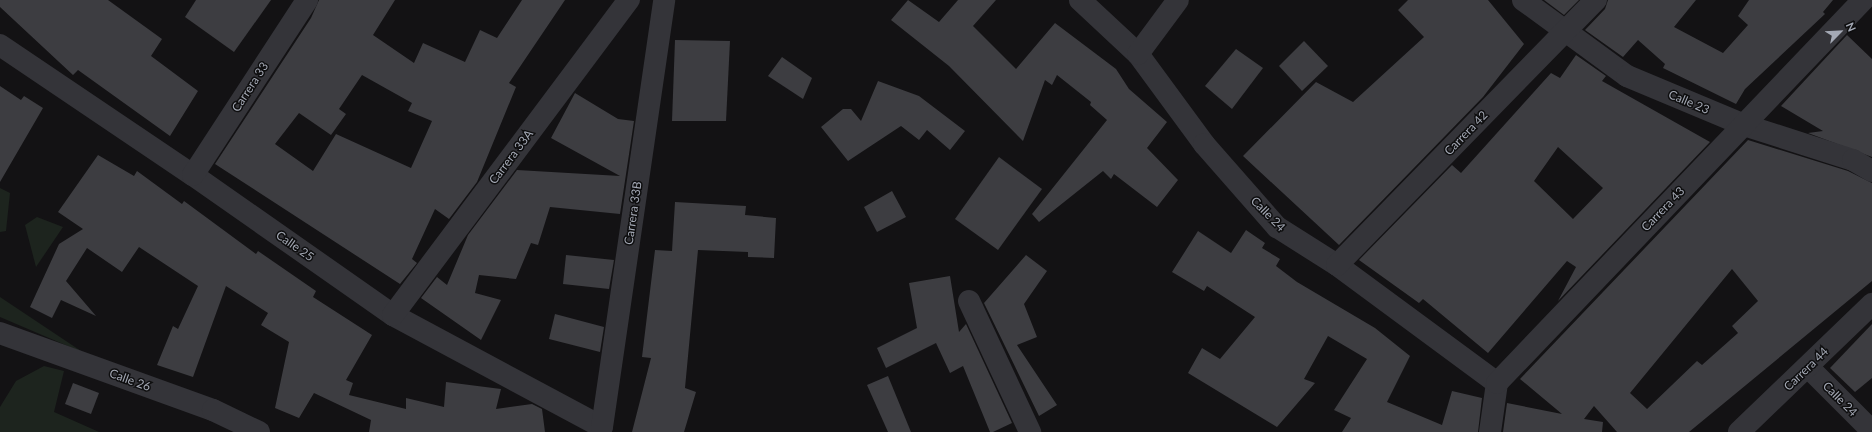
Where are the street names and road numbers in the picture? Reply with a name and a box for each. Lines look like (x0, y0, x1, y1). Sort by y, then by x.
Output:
street label: Carrera 33 (229, 60, 271, 114)
street label: Calle 23 (1666, 87, 1712, 117)
street label: Carrera 42 (1441, 108, 1491, 158)
street label: Carrera 33A (486, 127, 536, 187)
street label: Carrera 33B (621, 180, 645, 246)
street label: Carrera 43 (1638, 184, 1688, 234)
street label: Calle 24 (1248, 194, 1288, 234)
street label: Calle 25 (273, 228, 317, 264)
street label: Carrera 44 (1781, 344, 1831, 394)
street label: Calle 26 (107, 366, 153, 394)
street label: Calle 24 (1820, 379, 1860, 419)

